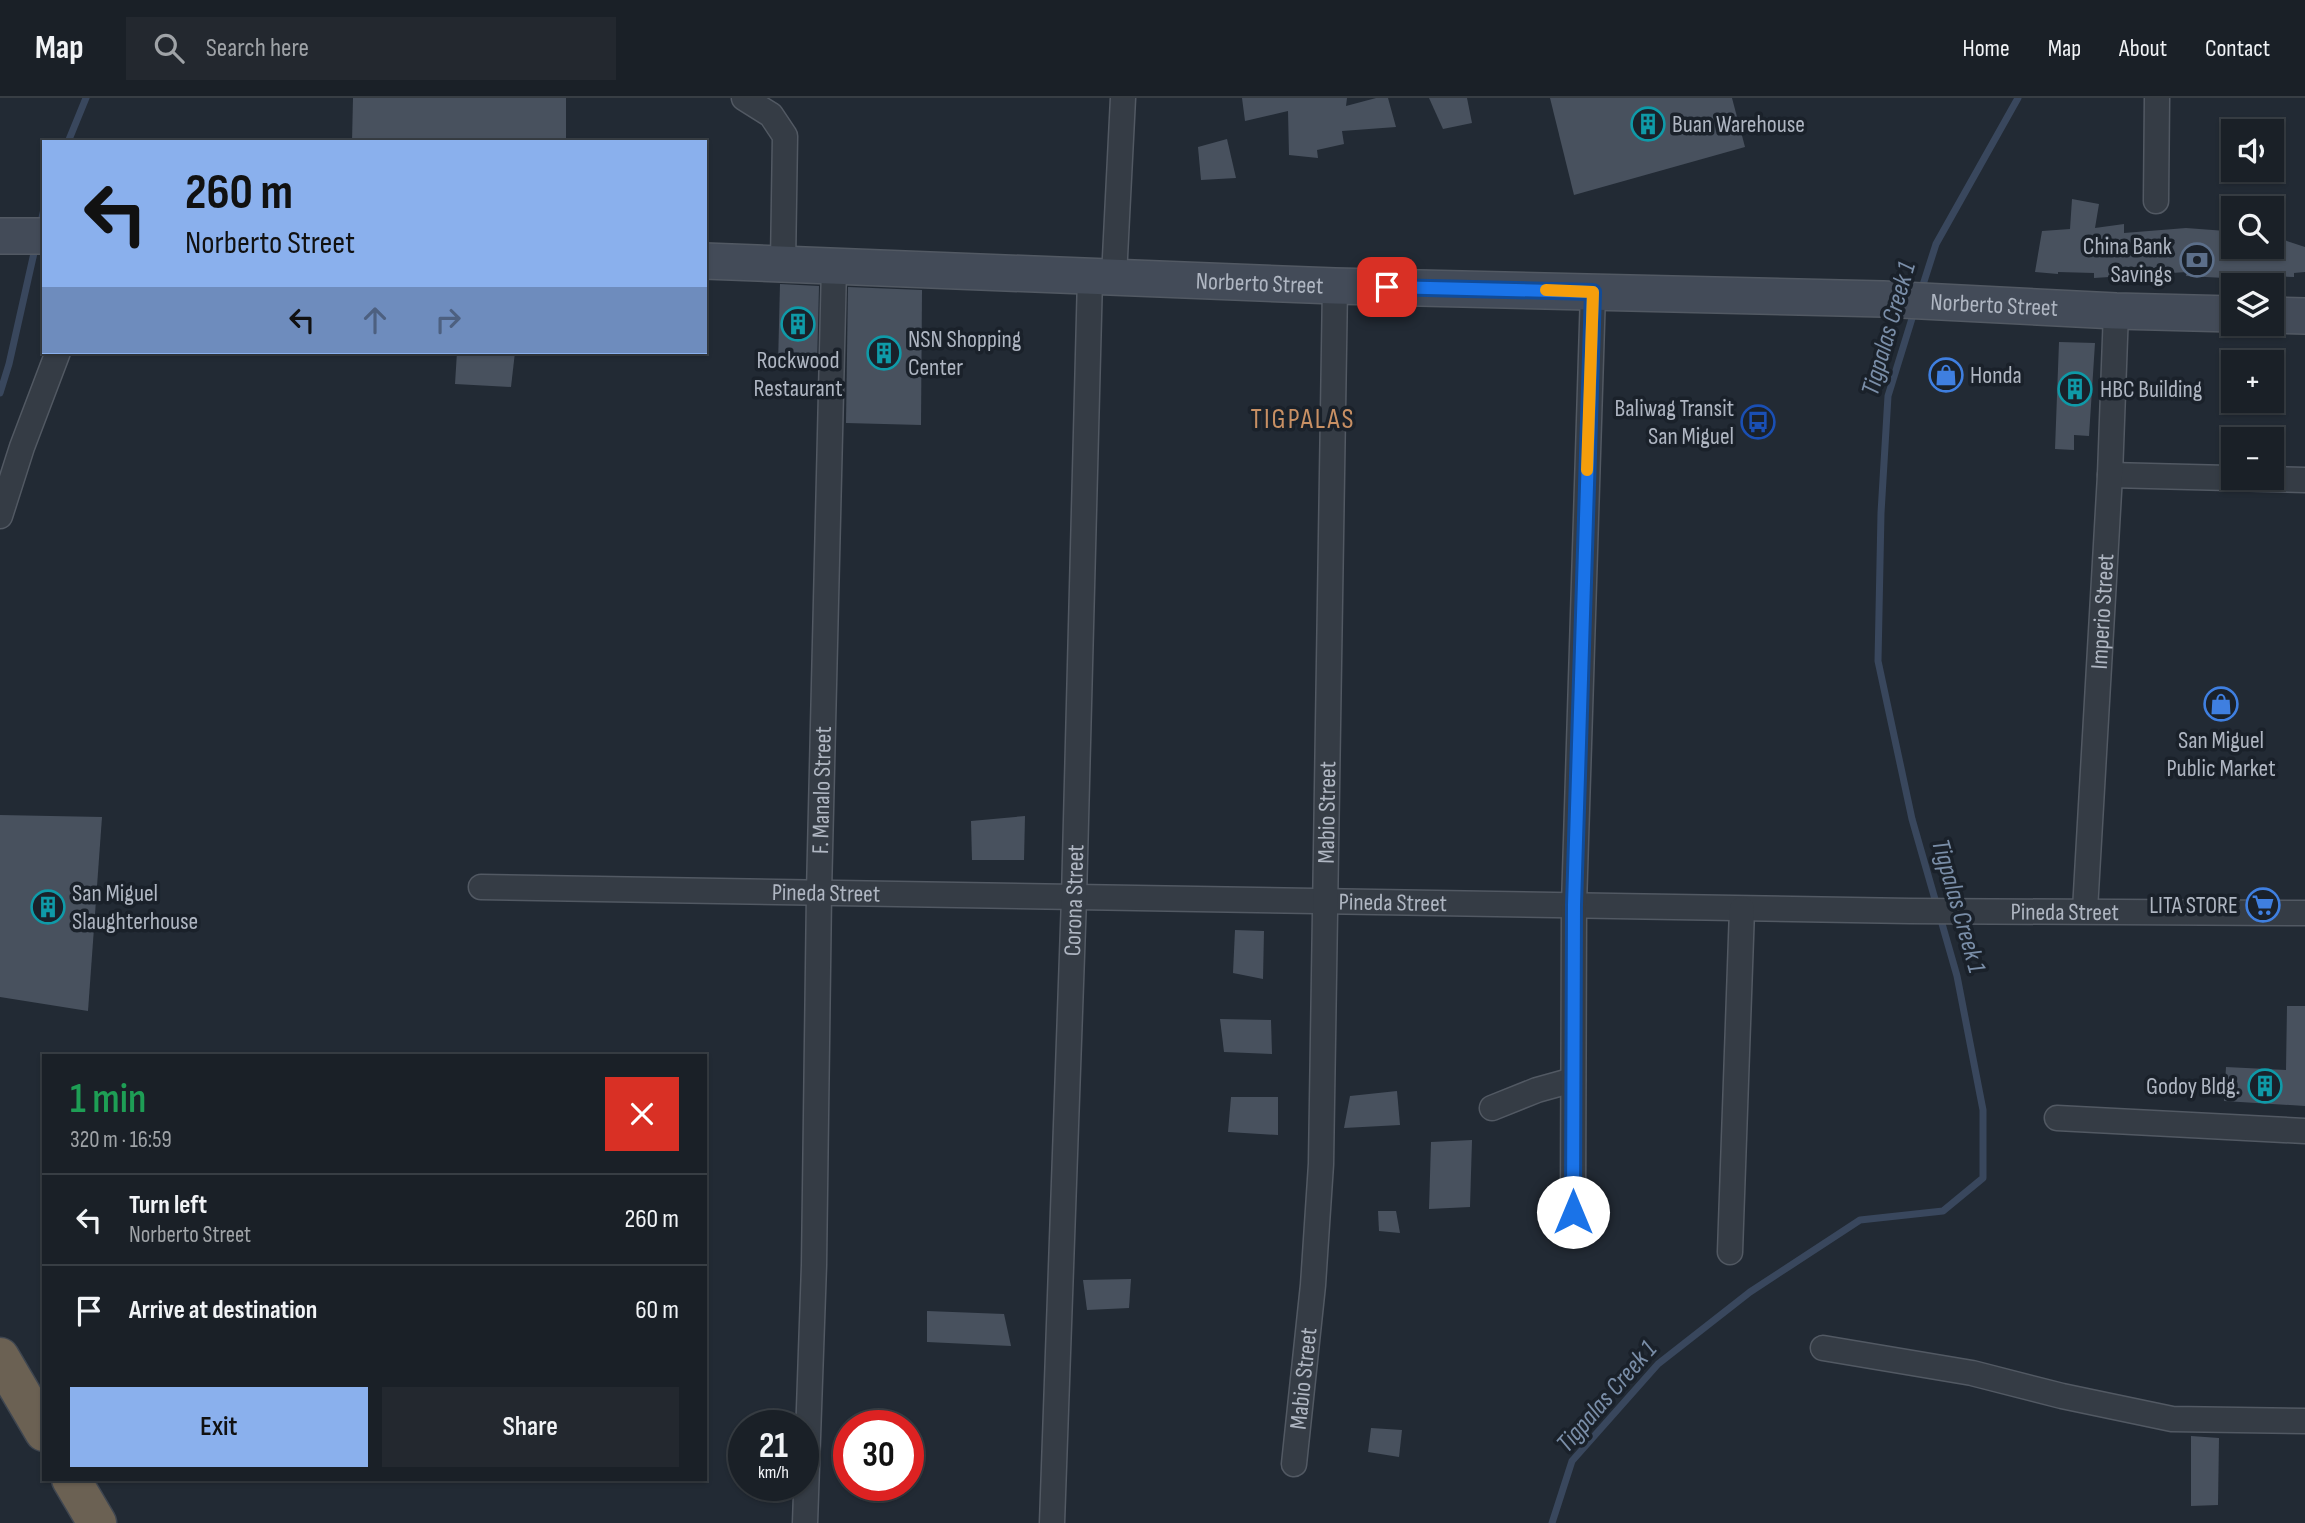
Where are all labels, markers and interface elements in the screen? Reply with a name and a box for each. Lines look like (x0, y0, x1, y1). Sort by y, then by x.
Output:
search box (126, 17, 616, 80)
text: Map (35, 28, 84, 68)
icon: search (150, 29, 188, 67)
text: Search here (206, 33, 309, 64)
text: Home (1962, 34, 2010, 63)
text: Map (2048, 34, 2081, 63)
text: About (2119, 34, 2167, 63)
text: Contact (2205, 34, 2270, 63)
building icon: Buan Warehouse (1629, 105, 1667, 143)
place label: Buan Warehouse (1672, 110, 1805, 139)
map controls (2221, 119, 2284, 490)
button: sound (2221, 119, 2284, 182)
text: 260 m (185, 164, 293, 223)
icon: left (70, 168, 161, 259)
button: search (2221, 196, 2284, 259)
text: Norberto Street (185, 224, 355, 263)
place label: China Bank Savings (2083, 232, 2172, 289)
bank icon: China Bank Savings (2178, 241, 2216, 279)
pin (1357, 257, 1417, 317)
water label: Tigpalas Creek 1 (1855, 259, 1923, 399)
street label: Norberto Street (1195, 266, 1324, 300)
icon: arrive (1368, 268, 1406, 306)
button: layers (2221, 273, 2284, 336)
street label: Norberto Street (1930, 287, 2059, 322)
icon: left (283, 301, 321, 339)
icon: ahead (356, 301, 394, 339)
icon: right (429, 301, 467, 339)
building icon: Rockwood Restaurant (779, 305, 817, 343)
place label: NSN Shopping Center (908, 325, 1021, 382)
building icon: NSN Shopping Center (865, 334, 903, 372)
place label: Rockwood Restaurant (753, 346, 843, 403)
button: + (2221, 350, 2284, 413)
shop icon: Honda (1927, 356, 1965, 394)
place label: Honda (1970, 361, 2022, 390)
building icon: HBC Building (2056, 370, 2094, 408)
place label: HBC Building (2100, 375, 2202, 404)
place label: Baliwag Transit San Miguel (1614, 394, 1734, 451)
district label: TIGPALAS (1251, 403, 1355, 436)
bus stop icon: Baliwag Transit San Miguel (1739, 403, 1777, 441)
button: − (2221, 427, 2284, 490)
street label: Imperio Street (2084, 553, 2120, 670)
shop icon: San Miguel Public Market (2202, 685, 2240, 723)
street label: F. Manalo Street (805, 726, 837, 854)
place label: San Miguel Public Market (2166, 726, 2276, 783)
street label: Mabio Street (1311, 761, 1342, 864)
water label: Tigpalas Creek 1 (1924, 836, 1992, 976)
street label: Corona Street (1057, 844, 1090, 957)
street label: Pineda Street (772, 877, 880, 908)
place label: San Miguel Slaughterhouse (72, 879, 198, 936)
supermarket icon: LITA STORE (2244, 886, 2282, 924)
street label: Pineda Street (1338, 887, 1447, 918)
building icon: San Miguel Slaughterhouse (29, 888, 67, 926)
place label: LITA STORE (2149, 891, 2238, 920)
street label: Pineda Street (2011, 897, 2119, 927)
building icon: Godoy Bldg. (2246, 1067, 2284, 1105)
place label: Godoy Bldg. (2146, 1072, 2240, 1101)
text: 1 min (70, 1074, 146, 1125)
button: close (605, 1077, 679, 1151)
text: 320 m · 16:59 (70, 1126, 172, 1154)
position arrow (1536, 1175, 1610, 1249)
text: Turn left (129, 1190, 207, 1221)
icon: left (70, 1201, 108, 1239)
text: 260 m (624, 1204, 679, 1235)
text: Norberto Street (129, 1221, 251, 1249)
icon: arrive (70, 1292, 108, 1330)
text: Arrive at destination (129, 1295, 317, 1326)
text: 60 m (635, 1295, 679, 1326)
street label: Mabio Street (1283, 1326, 1323, 1431)
water label: Tigpalas Creek 1 (1550, 1335, 1664, 1459)
button: Exit (70, 1387, 368, 1467)
button: Share (382, 1387, 679, 1467)
speed limit sign: 30 (833, 1410, 924, 1501)
text: 21 (759, 1425, 788, 1468)
text: km/h (758, 1462, 789, 1483)

